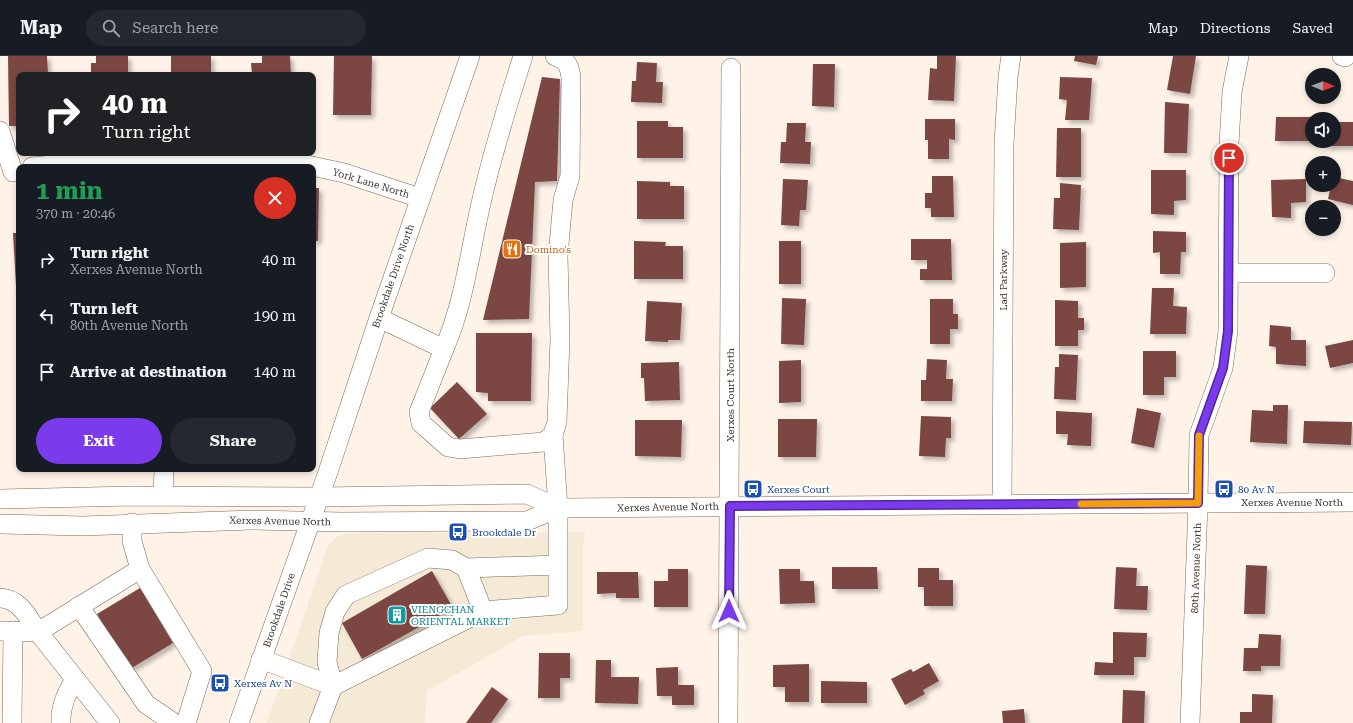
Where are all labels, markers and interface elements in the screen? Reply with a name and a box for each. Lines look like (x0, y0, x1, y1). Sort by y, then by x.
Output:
search box (86, 10, 366, 46)
text: Map (20, 16, 62, 39)
icon: search (100, 17, 122, 39)
text: Search here (132, 19, 218, 37)
text: Map (1148, 20, 1178, 36)
text: Directions (1200, 20, 1270, 36)
text: Saved (1292, 20, 1333, 36)
north arrow (1305, 68, 1341, 104)
map controls (1305, 68, 1341, 236)
text: 40 m (102, 87, 167, 120)
icon: right (36, 88, 88, 140)
button: sound (1305, 112, 1341, 148)
text: Turn right (102, 121, 190, 142)
pin (1212, 141, 1246, 175)
icon: arrive (1218, 147, 1240, 169)
button: + (1305, 156, 1341, 192)
street label: York Lane North (331, 166, 411, 200)
text: 1 min (36, 177, 103, 205)
button: close (254, 177, 296, 219)
button: − (1305, 200, 1341, 236)
text: 370 m · 20:46 (36, 206, 115, 221)
street label: Brookdale Drive North (370, 222, 416, 329)
restaurant icon: Domino's (501, 238, 523, 260)
text: Turn right (70, 244, 149, 262)
place label: Domino's (526, 244, 571, 255)
icon: right (36, 249, 58, 271)
street label: Lad Parkway (998, 249, 1009, 311)
text: 40 m (262, 251, 296, 269)
text: Xerxes Avenue North (70, 262, 203, 277)
text: Turn left (70, 300, 138, 318)
icon: left (36, 305, 58, 327)
text: 190 m (253, 307, 296, 325)
text: 80th Avenue North (70, 318, 188, 333)
street label: Xerxes Court North (725, 348, 736, 442)
icon: arrive (36, 361, 58, 383)
text: Arrive at destination (70, 363, 226, 381)
text: 140 m (253, 363, 296, 381)
button: Exit (36, 418, 162, 464)
button: Share (170, 418, 296, 464)
bus stop icon: Xerxes Court (742, 478, 764, 500)
bus stop icon: 80 Av N (1213, 478, 1235, 500)
place label: Xerxes Court (767, 484, 830, 495)
place label: 80 Av N (1238, 484, 1275, 495)
street label: Xerxes Avenue North (1241, 497, 1344, 508)
street label: Xerxes Avenue North (617, 501, 720, 513)
street label: Xerxes Avenue North (229, 515, 332, 527)
bus stop icon: Brookdale Dr (447, 521, 469, 543)
street label: 80th Avenue North (1189, 522, 1203, 614)
place label: Brookdale Dr (472, 527, 536, 538)
street label: Brookdale Drive (261, 571, 297, 649)
position arrow (708, 590, 750, 632)
building icon: VIENGCHAN ORIENTAL MARKET (386, 604, 408, 626)
place label: VIENGCHAN ORIENTAL MARKET (411, 604, 510, 627)
bus stop icon: Xerxes Av N (209, 672, 231, 694)
place label: Xerxes Av N (234, 678, 292, 689)

